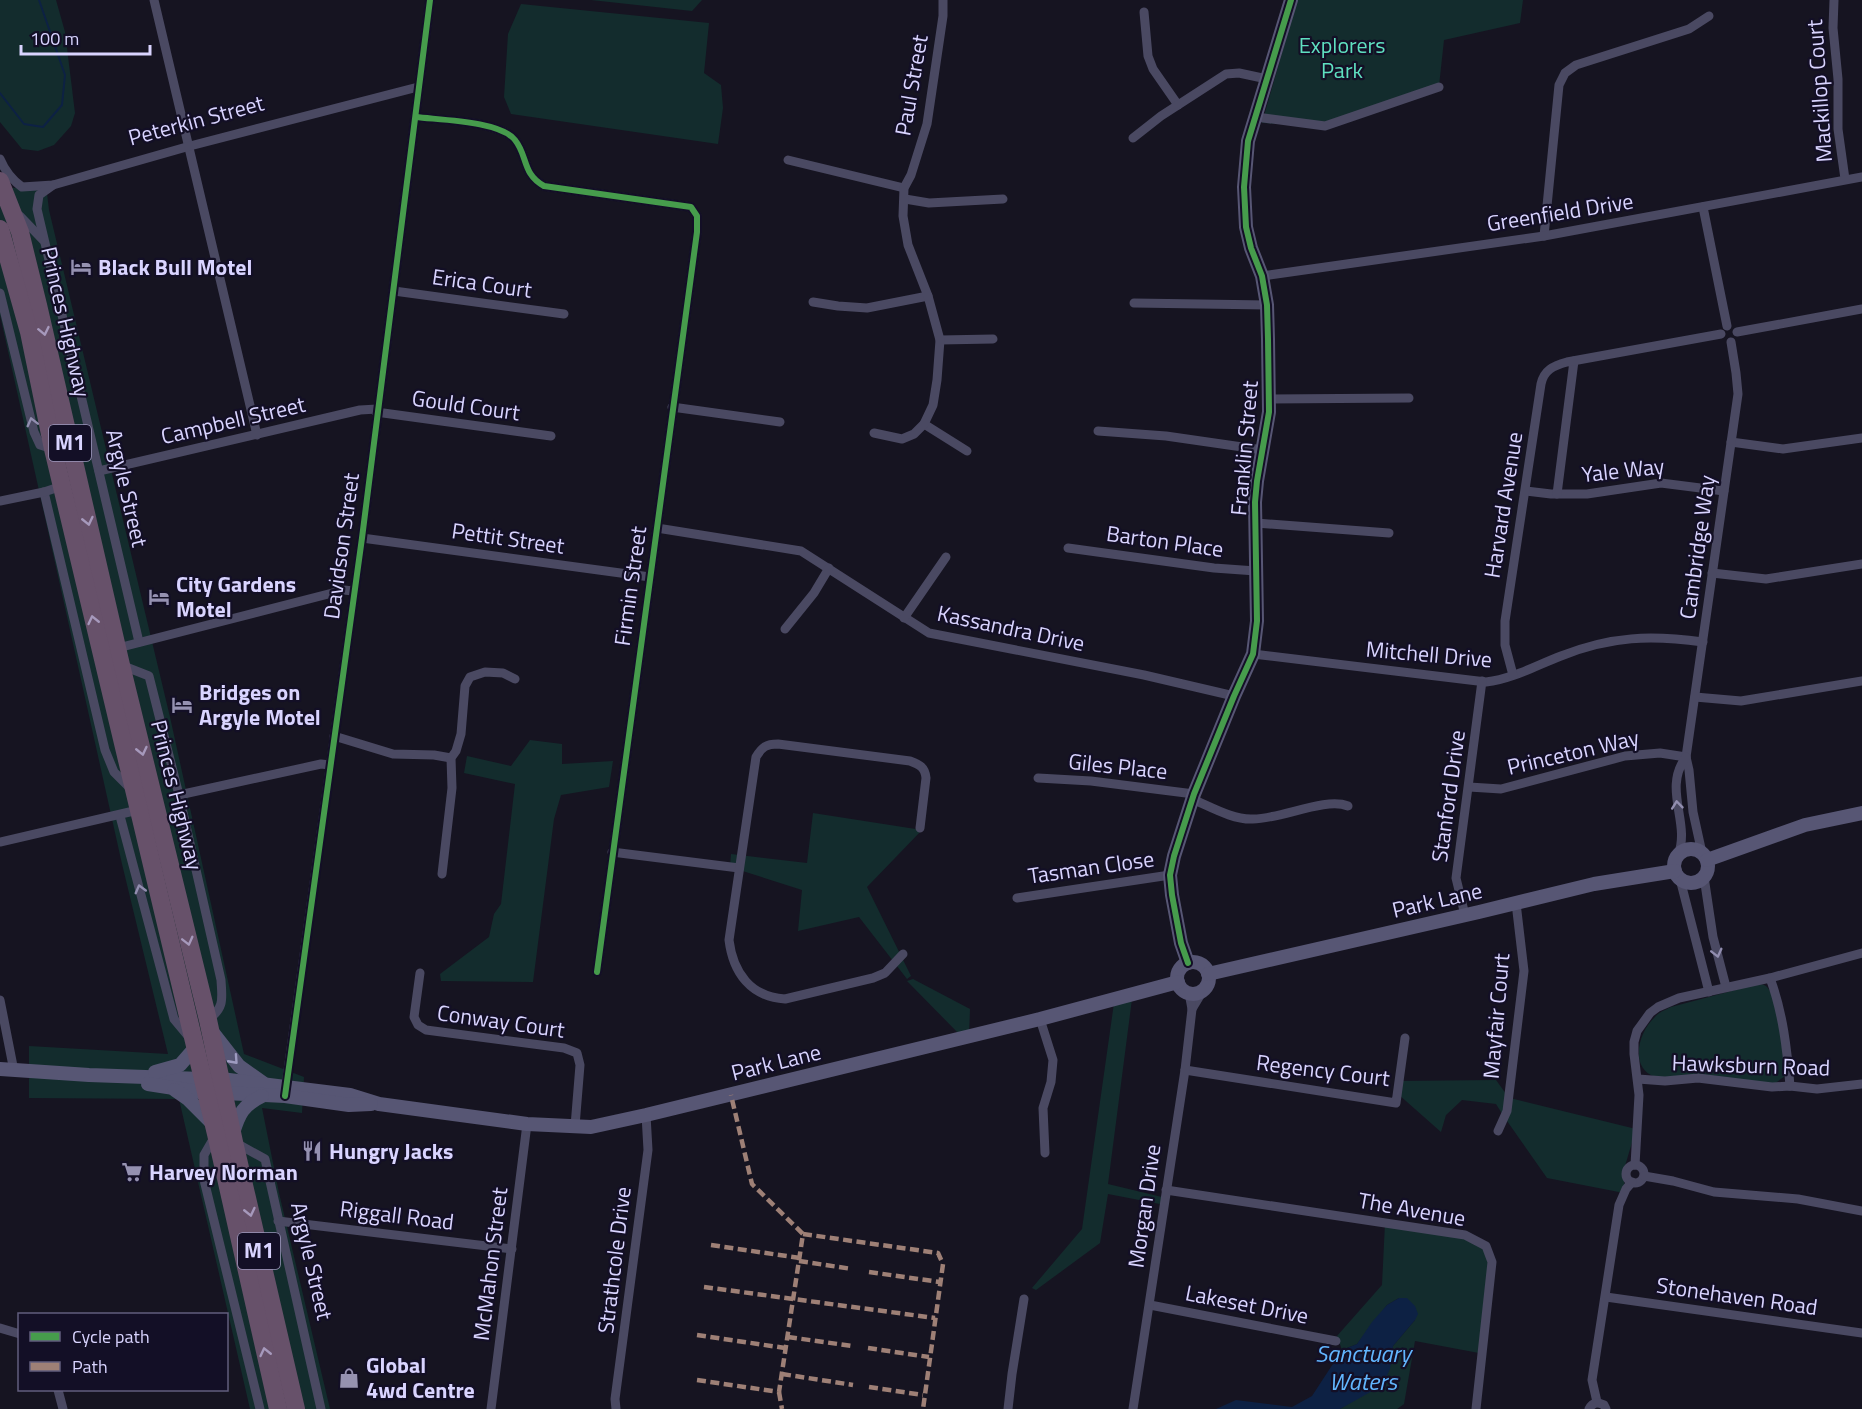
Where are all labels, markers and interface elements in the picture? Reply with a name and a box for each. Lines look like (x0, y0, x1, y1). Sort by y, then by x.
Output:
scale bar (21, 18, 150, 56)
street label: Mackillop Court (1797, 18, 1841, 164)
text: 100 m (30, 25, 79, 52)
park label: Explorers Park (1299, 28, 1385, 87)
street label: Paul Street (885, 31, 937, 138)
street label: Peterkin Street (124, 85, 268, 154)
street label: Greenfield Drive (1484, 184, 1636, 240)
street label: Princes Highway (32, 243, 100, 401)
place label: Black Bull Motel (98, 250, 252, 284)
hotel icon: Black Bull Motel (69, 255, 93, 279)
street label: Erica Court (430, 259, 534, 307)
one-way arrow (37, 326, 50, 336)
street label: Franklin Street (1221, 379, 1267, 517)
street label: Gould Court (410, 381, 523, 429)
street label: Campbell Street (157, 387, 309, 453)
one-way arrow (26, 417, 39, 427)
road number: M1 (49, 425, 91, 461)
street label: Argyle Street (97, 426, 157, 551)
street label: Harvard Avenue (1475, 429, 1531, 581)
street label: Yale Way (1580, 449, 1666, 491)
street label: Davidson Street (314, 470, 368, 621)
street label: Cambridge Way (1670, 472, 1724, 621)
street label: Pettit Street (449, 513, 567, 563)
one-way arrow (80, 516, 93, 526)
street label: Barton Place (1104, 516, 1226, 566)
street label: Firmin Street (605, 524, 655, 648)
place label: City Gardens Motel (176, 567, 296, 626)
hotel icon: City Gardens Motel (147, 585, 171, 609)
street label: Kassandra Drive (934, 596, 1088, 660)
one-way arrow (88, 615, 101, 625)
street label: Mitchell Drive (1364, 632, 1494, 676)
place label: Bridges on Argyle Motel (199, 675, 321, 734)
hotel icon: Bridges on Argyle Motel (170, 693, 194, 717)
street label: Princes Highway (142, 716, 212, 874)
street label: Princeton Way (1504, 720, 1643, 784)
street label: Stanford Drive (1422, 728, 1474, 864)
street label: Giles Place (1067, 744, 1169, 788)
one-way arrow (134, 746, 147, 756)
one-way arrow (1671, 801, 1684, 810)
street label: Tasman Close (1026, 841, 1156, 893)
street label: Park Lane (1389, 873, 1485, 927)
one-way arrow (134, 884, 147, 894)
one-way arrow (181, 935, 193, 945)
one-way arrow (1710, 948, 1723, 958)
street label: Mayfair Court (1474, 952, 1518, 1080)
street label: Conway Court (435, 995, 567, 1047)
street label: Park Lane (728, 1034, 824, 1090)
street label: Regency Court (1254, 1045, 1392, 1095)
street label: Hawksburn Road (1671, 1045, 1831, 1085)
one-way arrow (227, 1053, 238, 1063)
place label: Hungry Jacks (329, 1134, 453, 1168)
restaurant icon: Hungry Jacks (300, 1139, 324, 1163)
street label: Morgan Drive (1118, 1142, 1170, 1270)
place label: Harvey Norman (149, 1155, 298, 1189)
supermarket icon: Harvey Norman (120, 1160, 144, 1184)
street label: The Avenue (1356, 1183, 1468, 1235)
street label: McMahon Street (464, 1185, 516, 1343)
street label: Strathcole Drive (588, 1185, 640, 1335)
street label: Riggall Road (338, 1191, 456, 1239)
street label: Argyle Street (282, 1199, 342, 1324)
one-way arrow (243, 1206, 256, 1216)
road number: M1 (238, 1233, 280, 1269)
street label: Stonehaven Road (1654, 1268, 1820, 1324)
street label: Lakeset Drive (1182, 1275, 1312, 1333)
legend (18, 1313, 228, 1391)
text: Cycle path (72, 1323, 150, 1350)
water label: Sanctuary Waters (1315, 1335, 1414, 1399)
one-way arrow (259, 1347, 272, 1357)
place label: Global 4wd Centre (366, 1348, 475, 1407)
text: Path (72, 1353, 108, 1380)
shop icon: Global 4wd Centre (337, 1366, 361, 1390)

